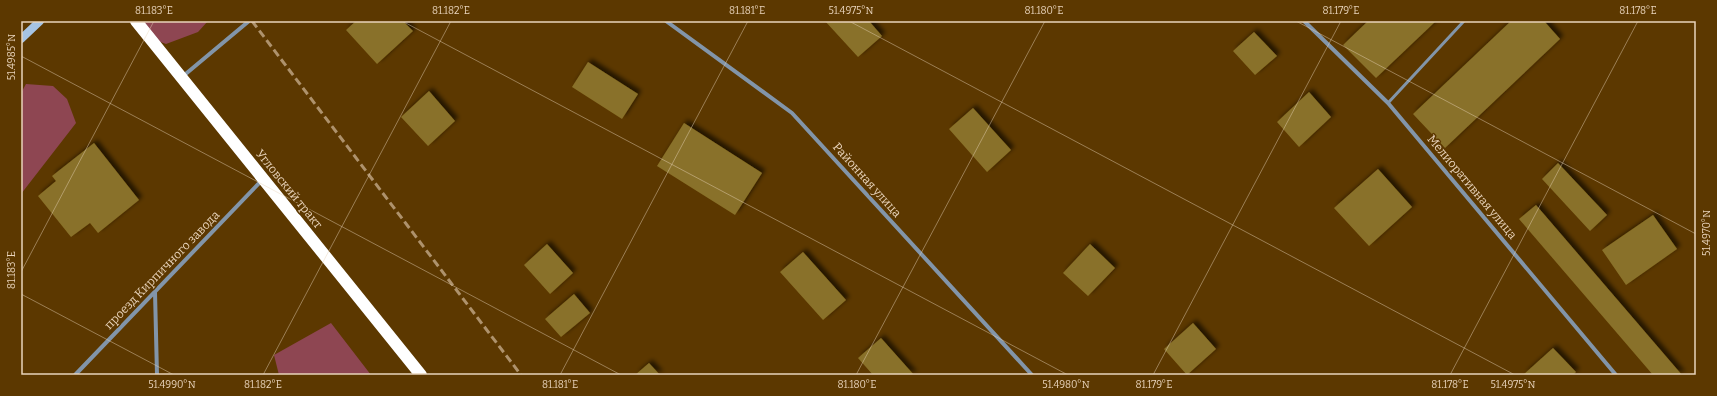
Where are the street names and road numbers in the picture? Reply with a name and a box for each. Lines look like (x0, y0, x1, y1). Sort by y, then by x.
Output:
street label: Мелиоративная улица (1424, 132, 1520, 242)
street label: Районная улица (830, 140, 904, 220)
street label: Угловский тракт (253, 147, 325, 231)
street label: проезд Кирпичного завода (102, 208, 223, 332)

